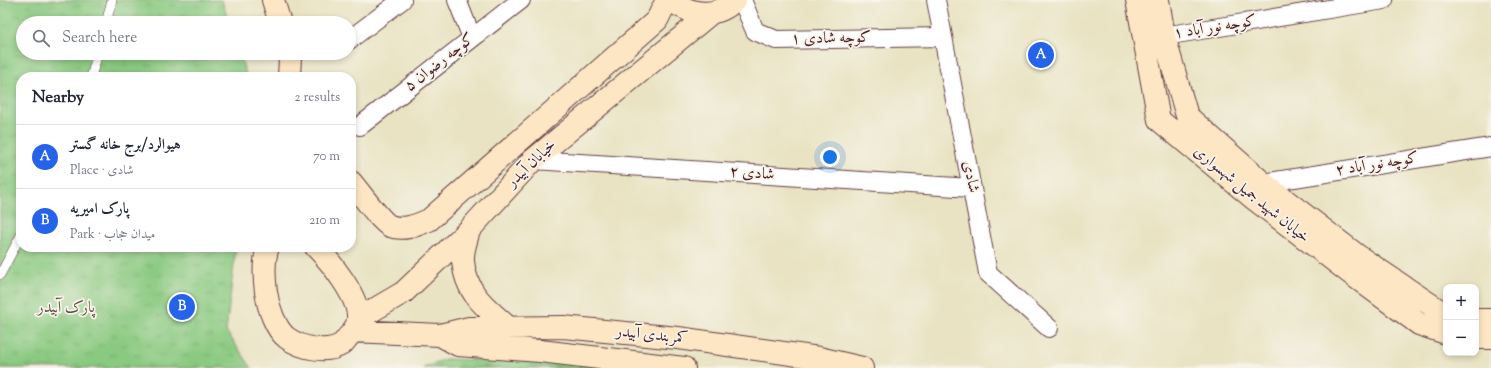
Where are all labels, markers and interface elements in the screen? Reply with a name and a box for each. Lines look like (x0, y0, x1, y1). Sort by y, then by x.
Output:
street label: کوچه نور آباد ۱ (1172, 10, 1258, 46)
search box (16, 16, 356, 60)
icon: search (30, 27, 52, 49)
street label: کوچه شادی ۱ (791, 27, 871, 51)
text: Search here (62, 28, 137, 49)
street label: کوچه رضوان ۵ (400, 28, 480, 98)
pin: A (1028, 40, 1054, 70)
text: Nearby (32, 86, 84, 110)
text: 2 results (295, 89, 340, 107)
street label: خیابان آبیدر (501, 134, 562, 195)
text: هیوالرد/برج خانه گستر (70, 135, 181, 156)
street label: خیابان شهید جمیل شهسواری (1188, 141, 1314, 249)
your location (820, 147, 840, 167)
street label: کوچه نور آباد ۲ (1334, 147, 1420, 183)
text: A (40, 148, 50, 166)
text: 70 m (313, 148, 340, 166)
street label: شادی (956, 159, 984, 195)
street label: شادی ۲ (729, 161, 775, 187)
text: Place · شادی (70, 162, 134, 180)
text: پارک امیریه (70, 199, 129, 220)
text: B (41, 212, 49, 230)
text: 210 m (309, 212, 340, 230)
text: Park · میدان حجاب (70, 226, 155, 244)
map controls (1443, 284, 1479, 356)
button: + (1443, 284, 1479, 320)
pin: B (169, 292, 195, 322)
park label: پارک آبیدر (35, 297, 96, 320)
button: − (1443, 320, 1479, 356)
street label: کمربندی آبیدر (613, 321, 689, 351)

